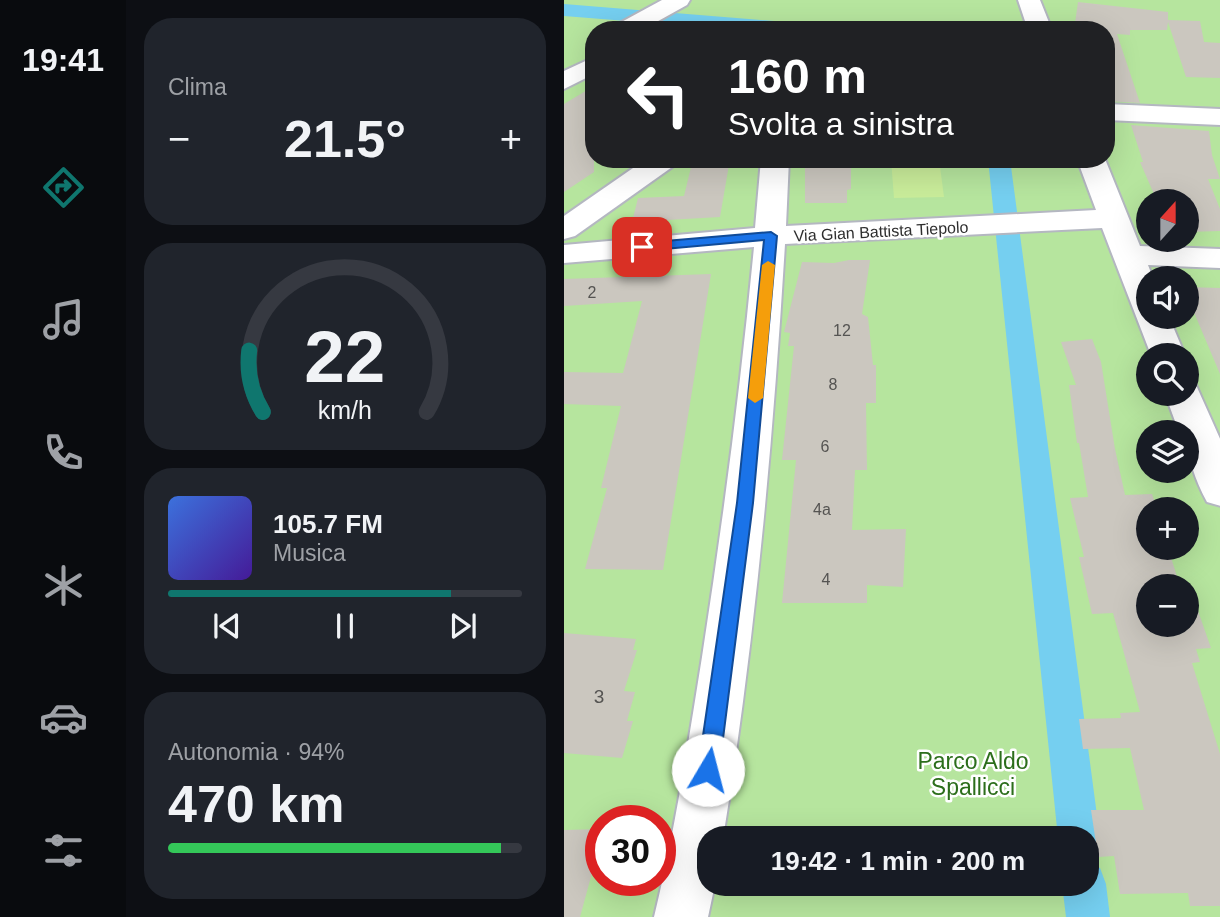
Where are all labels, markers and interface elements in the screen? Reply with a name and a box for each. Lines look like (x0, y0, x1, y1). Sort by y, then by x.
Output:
text: 19:41 (22, 42, 104, 78)
icon: left (613, 49, 704, 140)
text: 160 m (728, 49, 867, 103)
text: Clima (168, 74, 227, 100)
text: Svolta a sinistra (728, 106, 954, 142)
text: 21.5° (284, 110, 406, 168)
text: − (168, 118, 190, 160)
text: + (500, 118, 522, 160)
icon: directions (39, 163, 88, 212)
north arrow (1136, 189, 1199, 252)
map controls (1136, 189, 1199, 637)
pin (612, 217, 672, 277)
street label: Via Gian Battista Tiepolo (793, 218, 969, 245)
icon: arrive (623, 228, 661, 266)
button: sound (1136, 266, 1199, 329)
house number: 2 (588, 284, 597, 301)
icon: music (39, 295, 88, 344)
text: 22 (305, 317, 385, 398)
house number: 12 (833, 322, 851, 339)
button: search (1136, 343, 1199, 406)
house number: 8 (829, 376, 838, 393)
text: km/h (318, 396, 372, 424)
button: layers (1136, 420, 1199, 483)
icon: phone (39, 428, 88, 477)
house number: 6 (821, 438, 830, 455)
button: + (1136, 497, 1199, 560)
house number: 4a (813, 501, 831, 518)
text: 105.7 FM (273, 509, 383, 539)
text: Musica (273, 540, 346, 566)
icon: climate (39, 561, 88, 610)
house number: 4 (822, 571, 831, 588)
button: − (1136, 574, 1199, 637)
icon: previous (208, 607, 246, 645)
icon: pause (326, 607, 364, 645)
icon: next (444, 607, 482, 645)
house number: 3 (594, 686, 604, 707)
icon: car (39, 693, 88, 742)
position arrow (671, 733, 745, 807)
text: Autonomia · 94% (168, 739, 344, 765)
park label: Parco Aldo Spallicci (917, 748, 1029, 800)
text: 470 km (168, 775, 344, 833)
speed limit sign: 30 (585, 805, 676, 896)
icon: filters (39, 826, 88, 875)
text: 19:42 · 1 min · 200 m (771, 846, 1025, 876)

